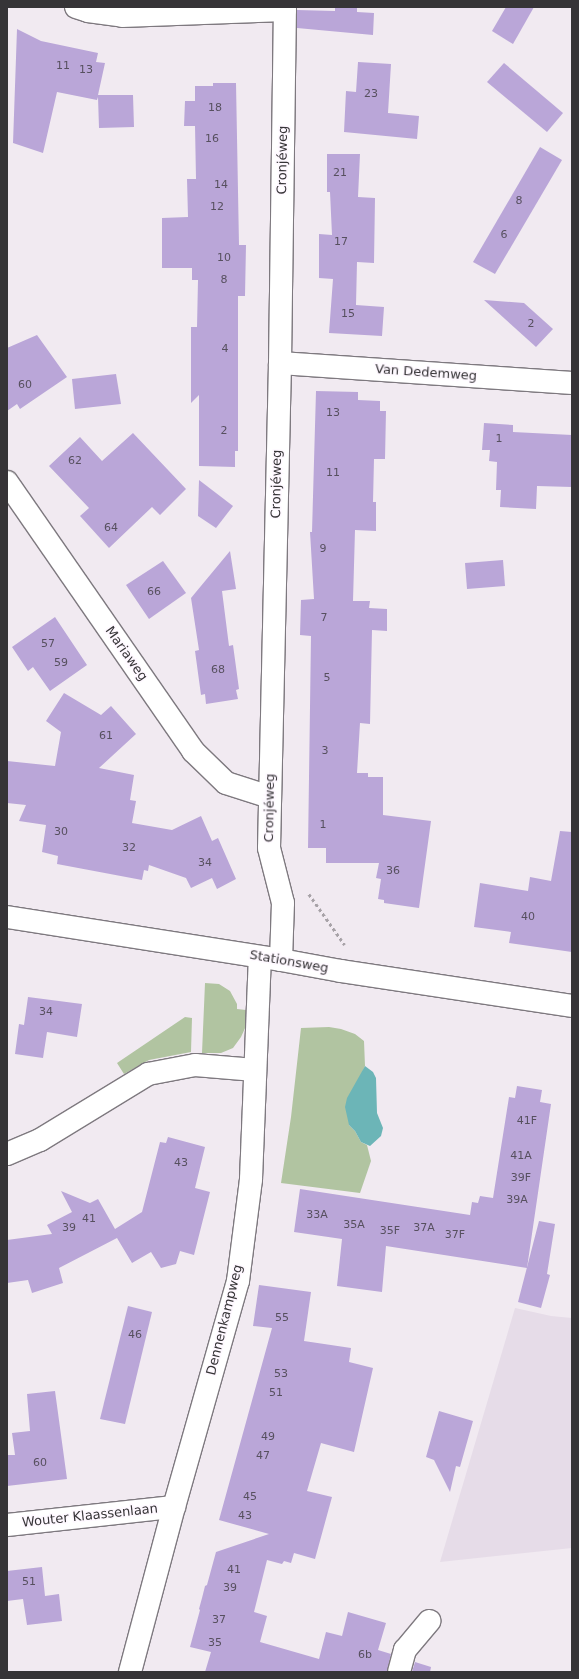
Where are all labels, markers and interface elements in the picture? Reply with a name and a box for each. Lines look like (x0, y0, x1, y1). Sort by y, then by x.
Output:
house number: 11 (56, 59, 70, 73)
house number: 13 (79, 63, 93, 77)
house number: 23 (364, 87, 378, 101)
house number: 18 (208, 101, 222, 115)
street label: Cronjéweg (275, 125, 291, 195)
house number: 16 (205, 132, 219, 146)
house number: 21 (333, 166, 347, 180)
house number: 14 (214, 178, 228, 192)
house number: 8 (516, 194, 522, 208)
house number: 12 (210, 200, 224, 214)
house number: 6 (501, 228, 507, 242)
house number: 17 (334, 235, 348, 249)
house number: 10 (217, 251, 231, 265)
house number: 8 (221, 273, 227, 287)
house number: 15 (341, 307, 355, 321)
house number: 2 (528, 317, 534, 331)
house number: 4 (222, 342, 228, 356)
street label: Van Dedemweg (375, 362, 477, 384)
house number: 60 (18, 378, 32, 392)
house number: 13 (326, 406, 340, 420)
house number: 2 (221, 424, 227, 438)
house number: 1 (496, 432, 502, 446)
street label: Cronjéweg (269, 449, 285, 519)
house number: 62 (68, 454, 82, 468)
house number: 11 (326, 466, 340, 480)
house number: 64 (104, 521, 118, 535)
house number: 9 (320, 542, 326, 556)
house number: 66 (147, 585, 161, 599)
house number: 7 (321, 611, 327, 625)
street label: Mariaweg (102, 624, 150, 684)
house number: 57 (41, 637, 55, 651)
house number: 59 (54, 656, 68, 670)
house number: 68 (211, 663, 225, 677)
house number: 5 (324, 671, 330, 685)
house number: 61 (99, 729, 113, 743)
house number: 3 (322, 744, 328, 758)
street label: Cronjéweg (262, 773, 278, 843)
house number: 1 (320, 818, 326, 832)
house number: 30 (54, 825, 68, 839)
house number: 32 (122, 841, 136, 855)
house number: 34 (198, 856, 212, 870)
house number: 36 (386, 864, 400, 878)
house number: 40 (521, 910, 535, 924)
street label: Stationsweg (248, 947, 330, 977)
house number: 34 (39, 1005, 53, 1019)
house number: 41F (517, 1114, 537, 1128)
house number: 41A (510, 1149, 532, 1163)
house number: 43 (174, 1156, 188, 1170)
house number: 39F (511, 1171, 531, 1185)
house number: 39A (506, 1193, 528, 1207)
house number: 33A (306, 1208, 328, 1222)
house number: 41 (82, 1212, 96, 1226)
house number: 35A (343, 1218, 365, 1232)
house number: 39 (62, 1221, 76, 1235)
house number: 37A (413, 1221, 435, 1235)
house number: 35F (380, 1224, 400, 1238)
house number: 37F (445, 1228, 465, 1242)
street label: Dennenkampweg (204, 1263, 246, 1377)
house number: 55 (275, 1311, 289, 1325)
house number: 46 (128, 1328, 142, 1342)
house number: 53 (274, 1367, 288, 1381)
house number: 51 (269, 1386, 283, 1400)
house number: 49 (261, 1430, 275, 1444)
house number: 47 (256, 1449, 270, 1463)
house number: 60 (33, 1456, 47, 1470)
house number: 45 (243, 1490, 257, 1504)
street label: Wouter Klaassenlaan (21, 1501, 159, 1531)
house number: 43 (238, 1509, 252, 1523)
house number: 41 (227, 1563, 241, 1577)
house number: 51 (22, 1575, 36, 1589)
house number: 39 (223, 1581, 237, 1595)
house number: 37 (212, 1613, 226, 1627)
house number: 35 (208, 1636, 222, 1650)
house number: 6b (358, 1648, 372, 1662)

